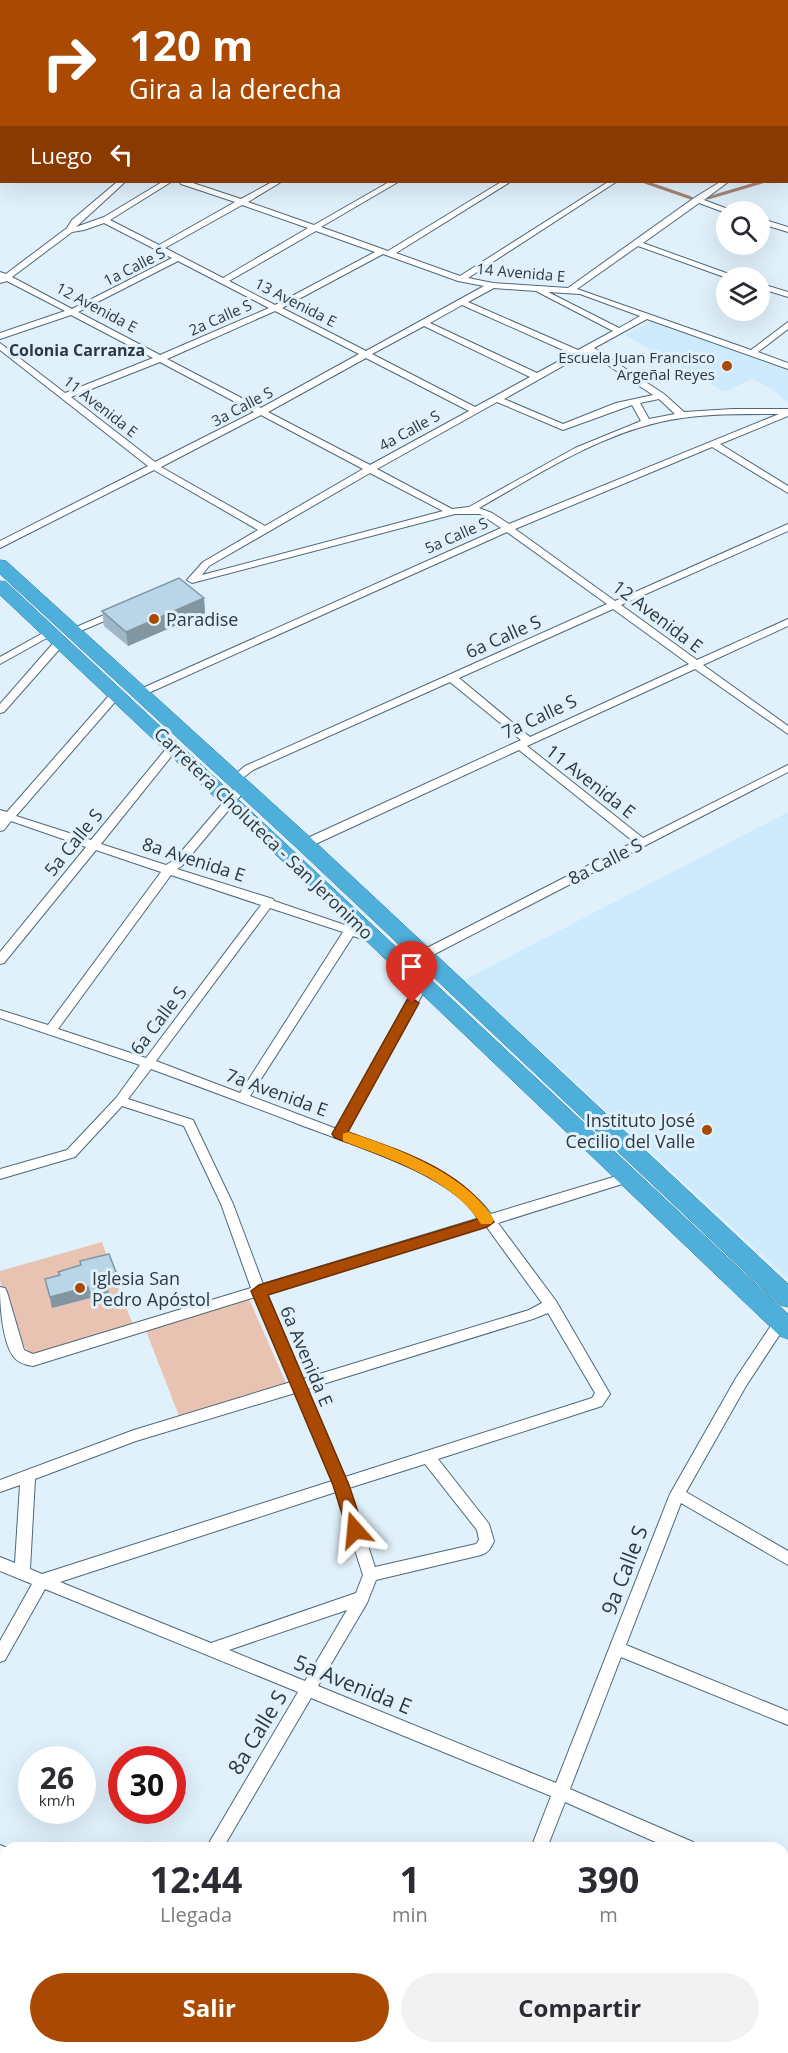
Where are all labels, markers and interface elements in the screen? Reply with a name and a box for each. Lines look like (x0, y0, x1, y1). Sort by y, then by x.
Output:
text: 120 m (129, 16, 253, 73)
icon: right (30, 24, 108, 102)
text: Gira a la derecha (129, 70, 342, 107)
icon: left (105, 138, 138, 171)
text: Luego (30, 140, 93, 170)
map controls (716, 201, 770, 321)
button: search (716, 201, 770, 255)
street label: 1a Calle S (100, 242, 168, 290)
street label: 14 Avenida E (476, 258, 566, 286)
button: layers (716, 267, 770, 321)
street label: 13 Avenida E (252, 273, 340, 331)
street label: 12 Avenida E (53, 277, 141, 337)
street label: 2a Calle S (185, 294, 255, 340)
district label: Colonia Carranza (9, 339, 145, 361)
place label: Escuela Juan Francisco Argeñal Reyes (558, 347, 715, 384)
marker: Escuela Juan Francisco Argeñal Reyes (720, 359, 734, 373)
street label: 11 Avenida E (60, 371, 142, 441)
street label: 3a Calle S (208, 382, 276, 430)
street label: 4a Calle S (375, 405, 443, 455)
street label: 5a Calle S (421, 512, 491, 558)
street label: 12 Avenida E (608, 574, 708, 658)
place label: Paradise (166, 607, 238, 631)
street label: 6a Calle S (462, 609, 545, 663)
marker: Paradise (147, 612, 161, 626)
street label: 7a Calle S (498, 688, 580, 744)
street label: Carretera Choluteca - San Jeronimo (149, 722, 379, 944)
street label: 11 Avenida E (541, 739, 641, 823)
street label: 5a Calle S (38, 803, 108, 881)
street label: 8a Avenida E (140, 831, 248, 887)
street label: 8a Calle S (564, 832, 646, 890)
pin (386, 941, 437, 1003)
icon: arrive (395, 950, 428, 983)
street label: 6a Calle S (124, 981, 192, 1059)
street label: 7a Avenida E (223, 1062, 331, 1122)
place label: Instituto José Cecilio del Valle (566, 1108, 695, 1153)
marker: Instituto José Cecilio del Valle (700, 1123, 714, 1137)
place label: Iglesia San Pedro Apóstol (92, 1266, 210, 1311)
marker: Iglesia San Pedro Apóstol (73, 1281, 87, 1295)
street label: 6a Avenida E (275, 1302, 339, 1410)
position arrow (323, 1498, 387, 1562)
street label: 9a Calle S (594, 1521, 654, 1619)
street label: 5a Avenida E (290, 1648, 416, 1720)
street label: 8a Calle S (221, 1685, 293, 1779)
speed limit sign: 30 (108, 1746, 186, 1824)
text: 26 (40, 1757, 74, 1798)
text: km/h (39, 1790, 75, 1810)
text: 12:44 (150, 1855, 242, 1904)
text: 1 (400, 1855, 420, 1904)
text: 390 (578, 1855, 639, 1904)
text: Llegada (160, 1901, 232, 1928)
text: min (392, 1901, 428, 1928)
text: m (599, 1901, 618, 1928)
button: Salir (30, 1973, 389, 2042)
button: Compartir (401, 1973, 759, 2042)

